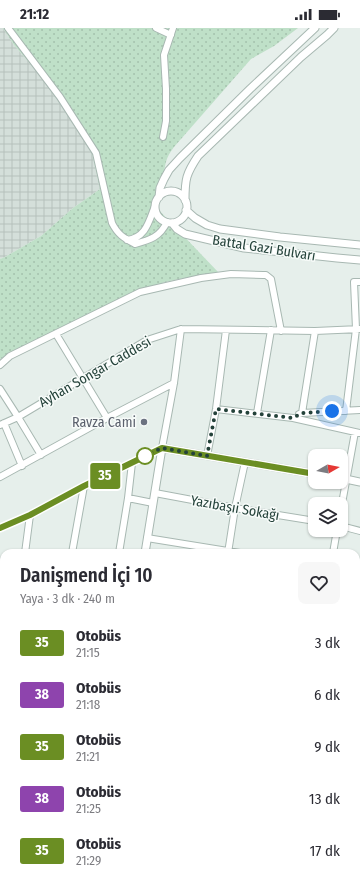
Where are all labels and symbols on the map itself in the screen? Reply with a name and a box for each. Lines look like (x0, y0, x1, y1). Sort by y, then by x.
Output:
street label: Battal Gazi Bulvarı (211, 231, 317, 265)
street label: Ayhan Songar Caddesi (36, 333, 154, 411)
your location (322, 401, 342, 421)
place label: Ravza Cami (72, 414, 136, 431)
marker: Ravza Cami (139, 417, 149, 427)
unlabelled marker (136, 447, 154, 465)
north arrow (308, 449, 348, 489)
line badge: 35 (87, 463, 123, 489)
street label: Yazıbaşıi Sokağı (189, 492, 281, 524)

